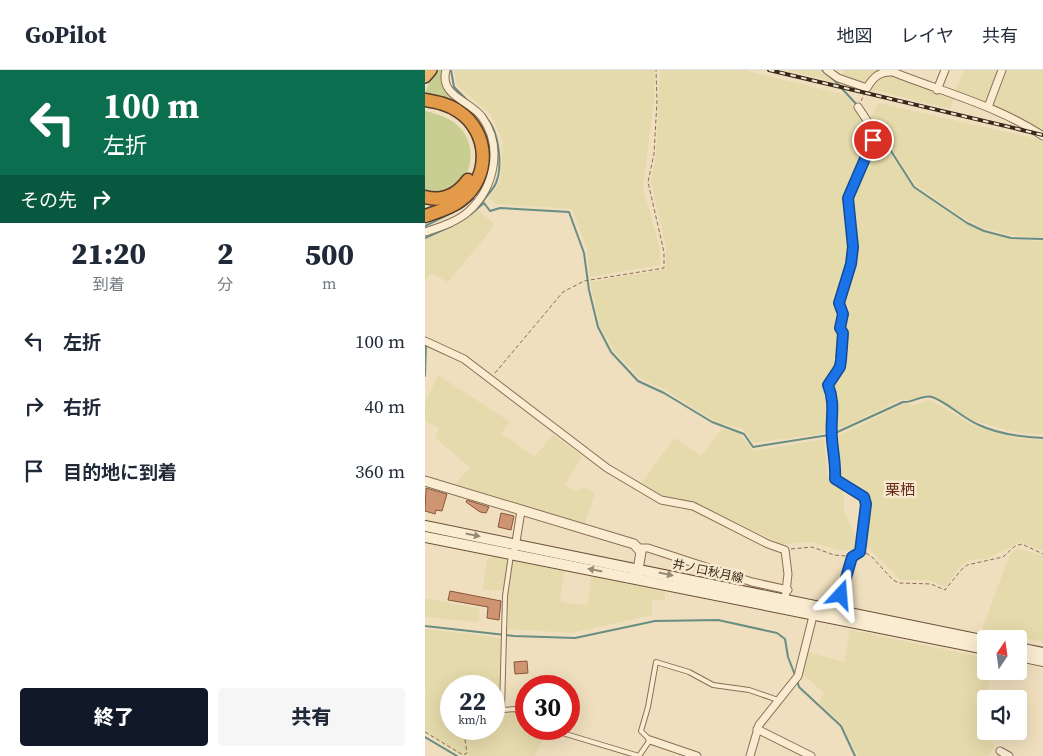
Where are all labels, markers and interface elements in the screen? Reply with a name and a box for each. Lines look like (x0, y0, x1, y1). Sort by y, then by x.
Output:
text: GoPilot (25, 18, 106, 51)
text: 地図 (837, 23, 873, 48)
text: レイヤ (901, 23, 954, 48)
text: 共有 (982, 23, 1018, 48)
text: 100 m (103, 82, 199, 130)
icon: left (20, 90, 85, 155)
pin (852, 119, 894, 161)
icon: arrive (859, 126, 887, 154)
text: 左折 (103, 130, 147, 160)
icon: right (87, 185, 115, 213)
text: その先 (20, 187, 77, 213)
text: 21:20 (71, 233, 146, 274)
text: 2 (217, 233, 234, 274)
text: 500 (304, 234, 354, 275)
text: m (322, 272, 336, 294)
text: 到着 (92, 273, 125, 295)
text: 分 (217, 273, 233, 295)
icon: left (20, 327, 48, 355)
text: 100 m (355, 328, 405, 354)
text: 左折 (63, 329, 101, 355)
icon: right (20, 392, 48, 420)
text: 40 m (364, 393, 405, 419)
text: 右折 (63, 394, 101, 420)
icon: arrive (20, 457, 48, 485)
text: 360 m (355, 458, 405, 484)
text: 目的地に到着 (63, 459, 177, 485)
district label: 栗栖 (885, 479, 915, 500)
one-way arrow (465, 532, 481, 540)
street label: 井ノ口秋月線 (671, 556, 745, 586)
one-way arrow (587, 565, 603, 573)
position arrow (814, 568, 866, 620)
one-way arrow (659, 570, 674, 578)
north arrow (977, 630, 1027, 680)
map controls (977, 630, 1027, 740)
speed limit sign: 30 (515, 675, 580, 740)
text: 22 (459, 684, 486, 718)
button: 終了 (20, 688, 208, 746)
button: 共有 (218, 688, 405, 746)
button: sound (977, 690, 1027, 740)
text: km/h (458, 712, 487, 728)

